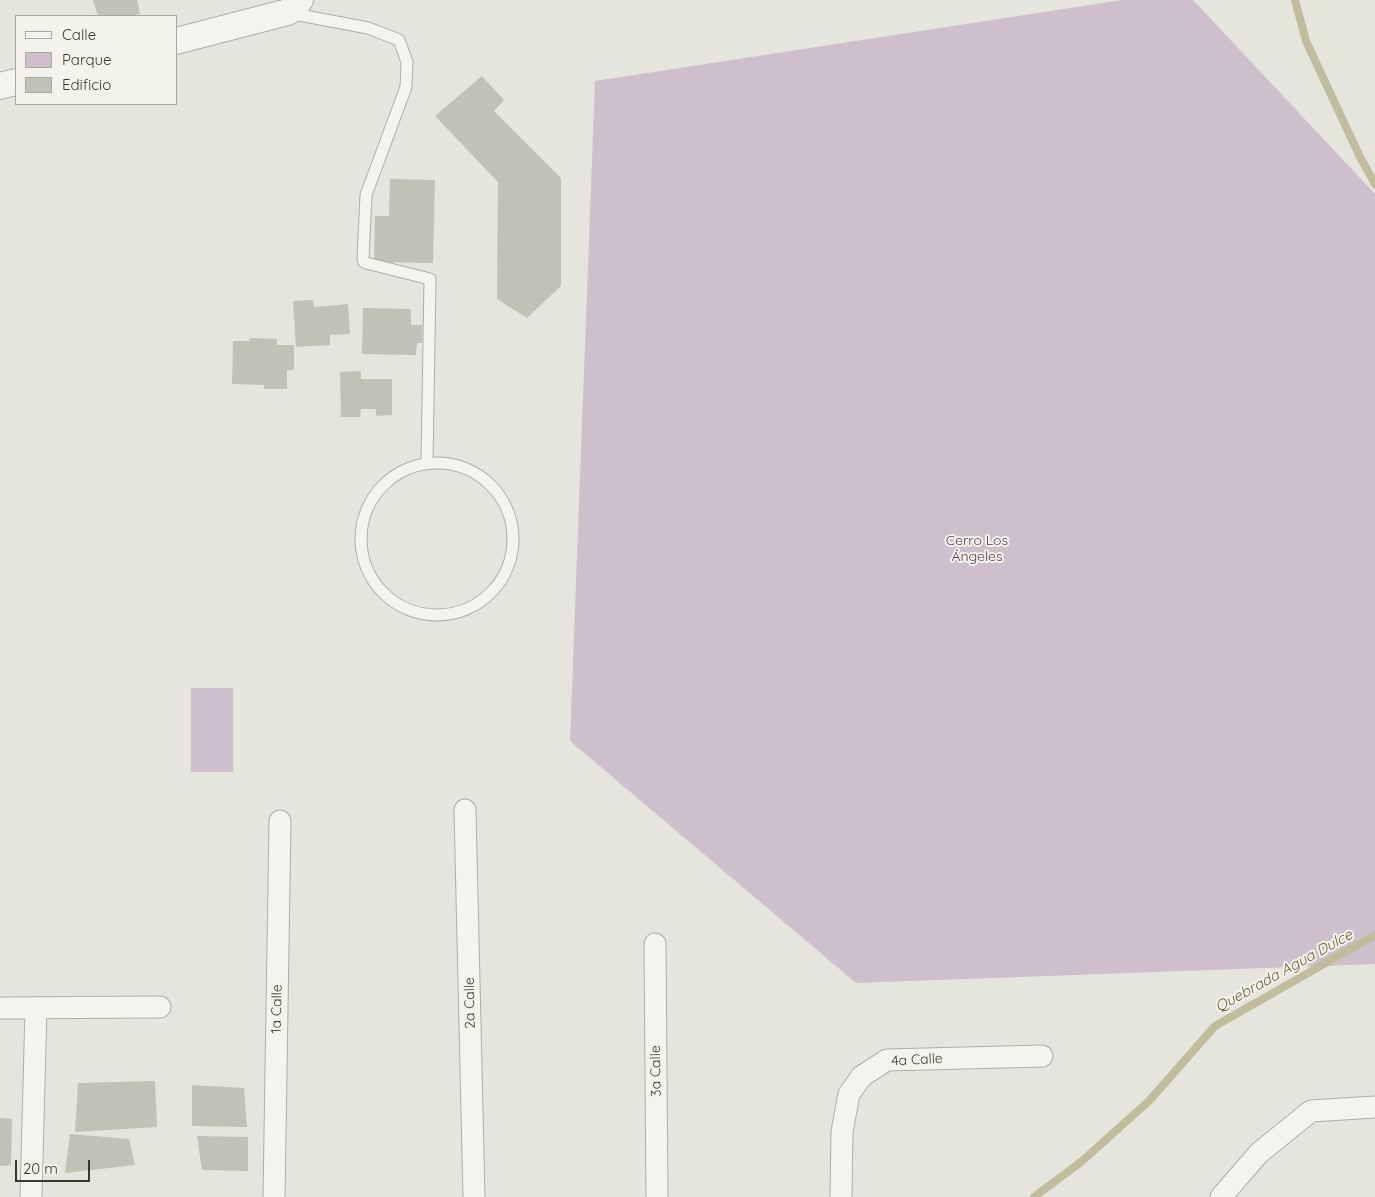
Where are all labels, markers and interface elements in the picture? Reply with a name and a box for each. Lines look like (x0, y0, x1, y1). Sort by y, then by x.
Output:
legend (15, 15, 178, 105)
text: Calle (62, 25, 96, 44)
text: Parque (62, 50, 112, 69)
text: Edificio (62, 75, 111, 94)
park label: Cerro Los Ángeles (946, 533, 1008, 566)
water label: Quebrada Agua Dulce (1212, 926, 1356, 1016)
street label: 2a Calle (461, 977, 479, 1029)
street label: 1a Calle (268, 984, 286, 1034)
street label: 3a Calle (647, 1045, 665, 1097)
street label: 4a Calle (891, 1050, 943, 1070)
scale bar (18, 1150, 92, 1182)
text: 20 m (23, 1159, 58, 1178)

